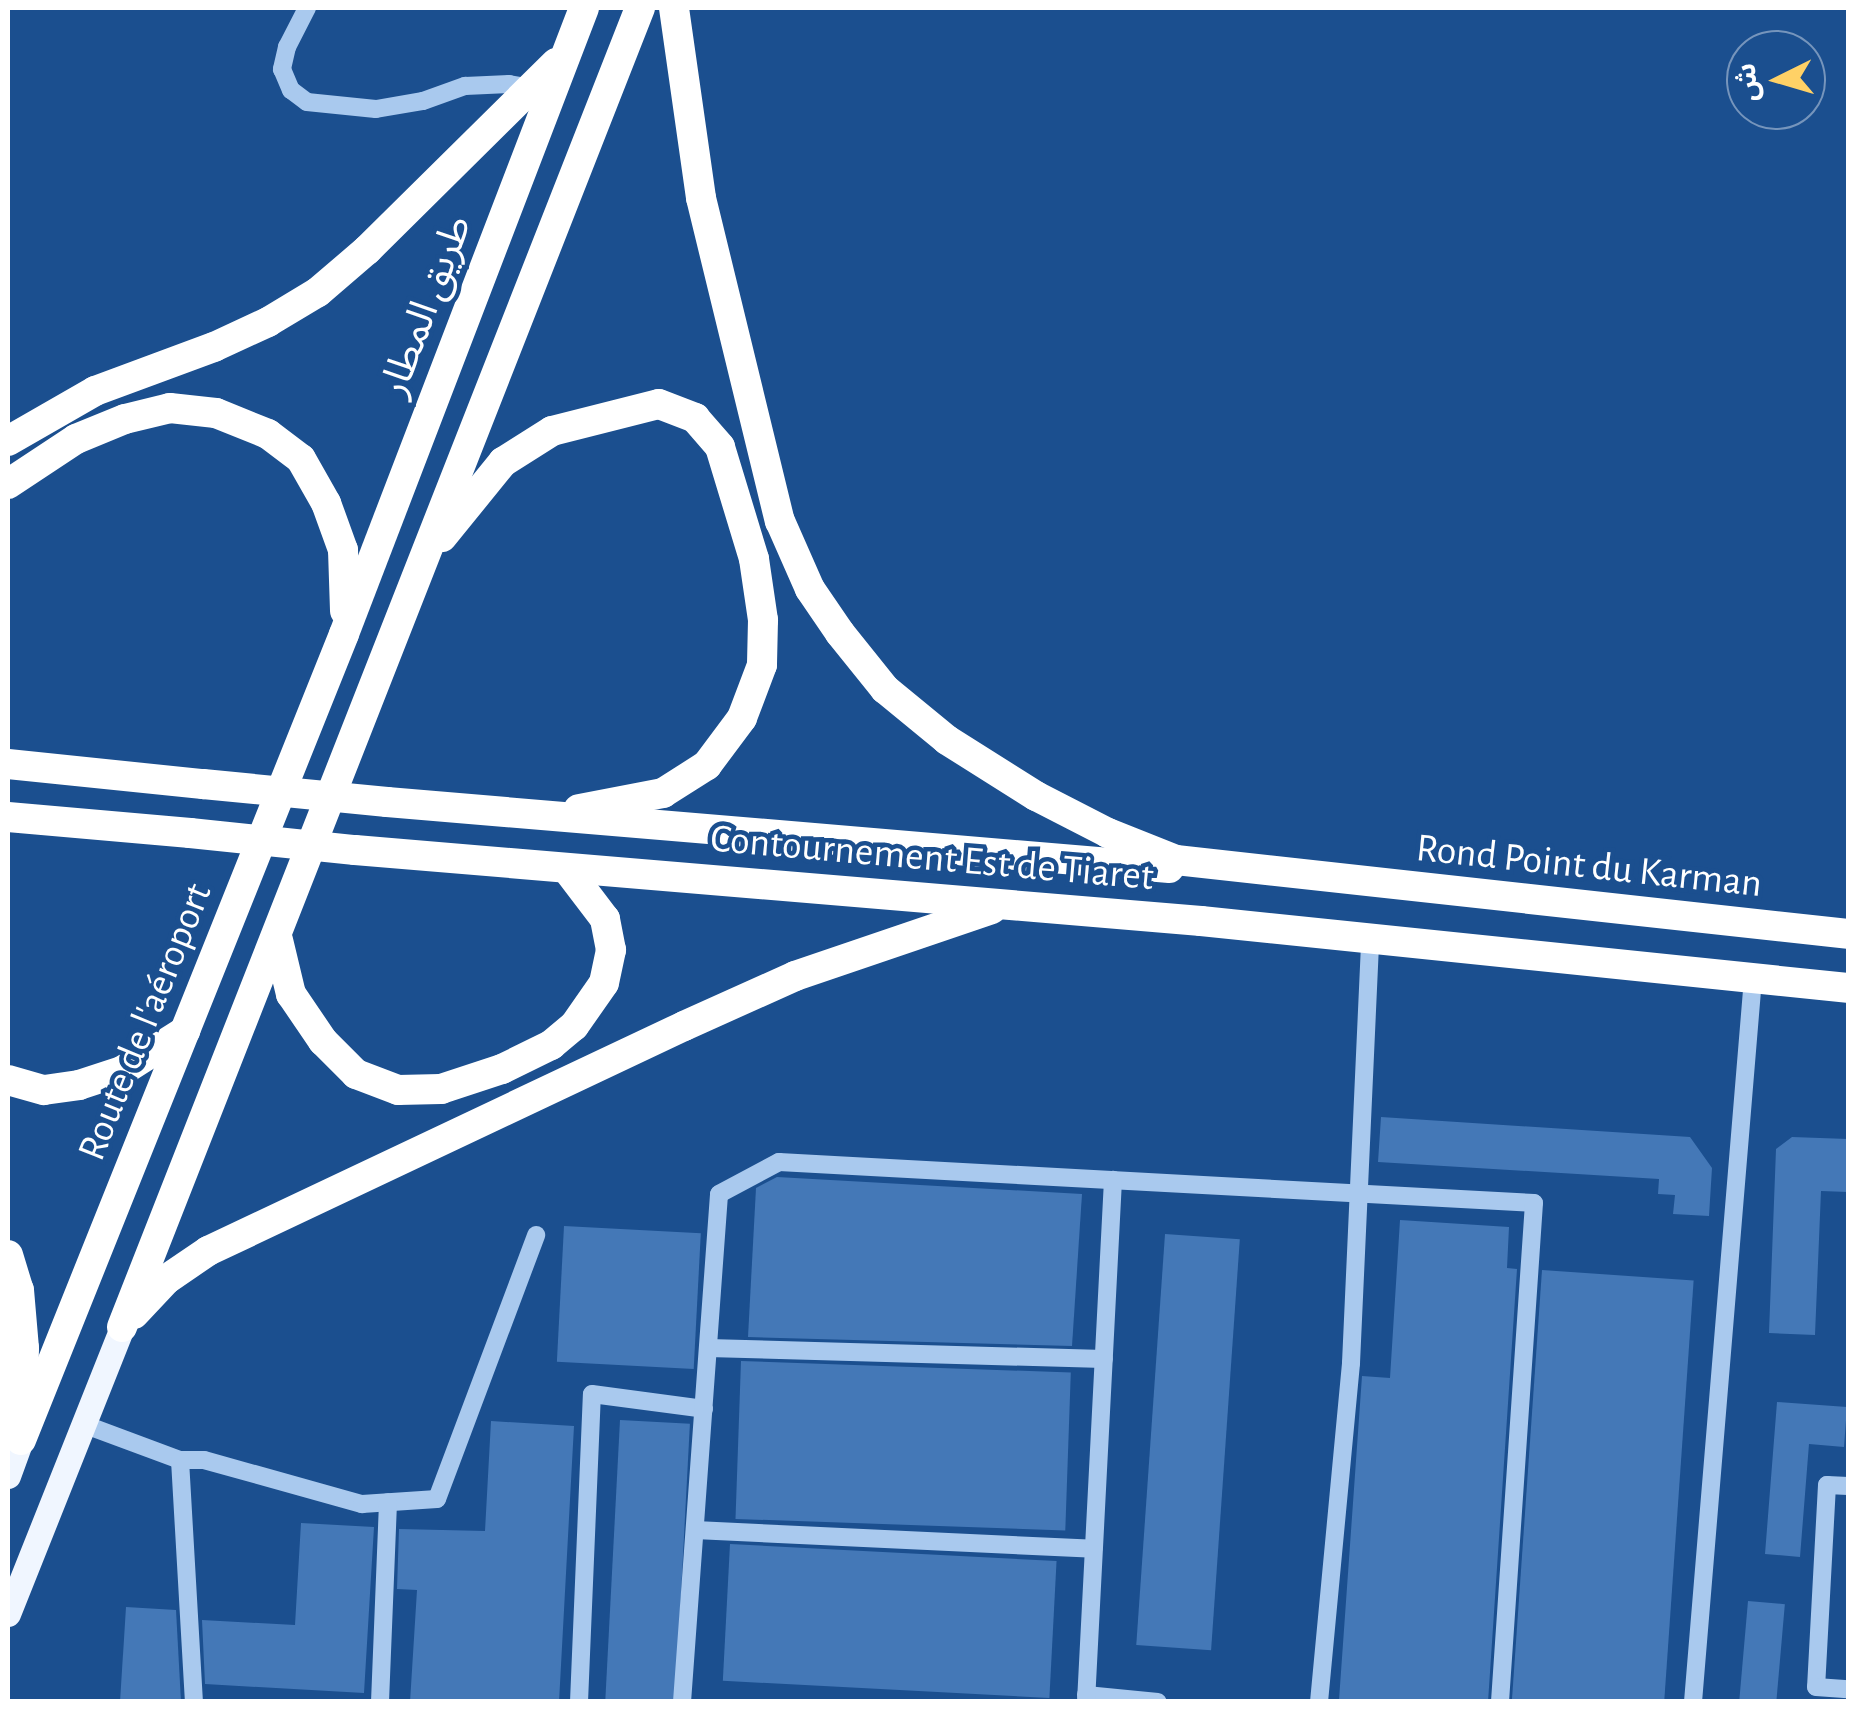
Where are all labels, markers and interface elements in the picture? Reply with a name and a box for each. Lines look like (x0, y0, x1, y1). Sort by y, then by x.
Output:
north arrow (1726, 30, 1826, 130)
text: ش (1732, 62, 1764, 103)
street label: طريق المطار (369, 209, 483, 403)
street label: Contournement Est de Tiaret (708, 815, 1156, 901)
street label: Rond Point du Karman (1414, 824, 1764, 908)
street label: Route de l'aéroport (68, 876, 222, 1168)

